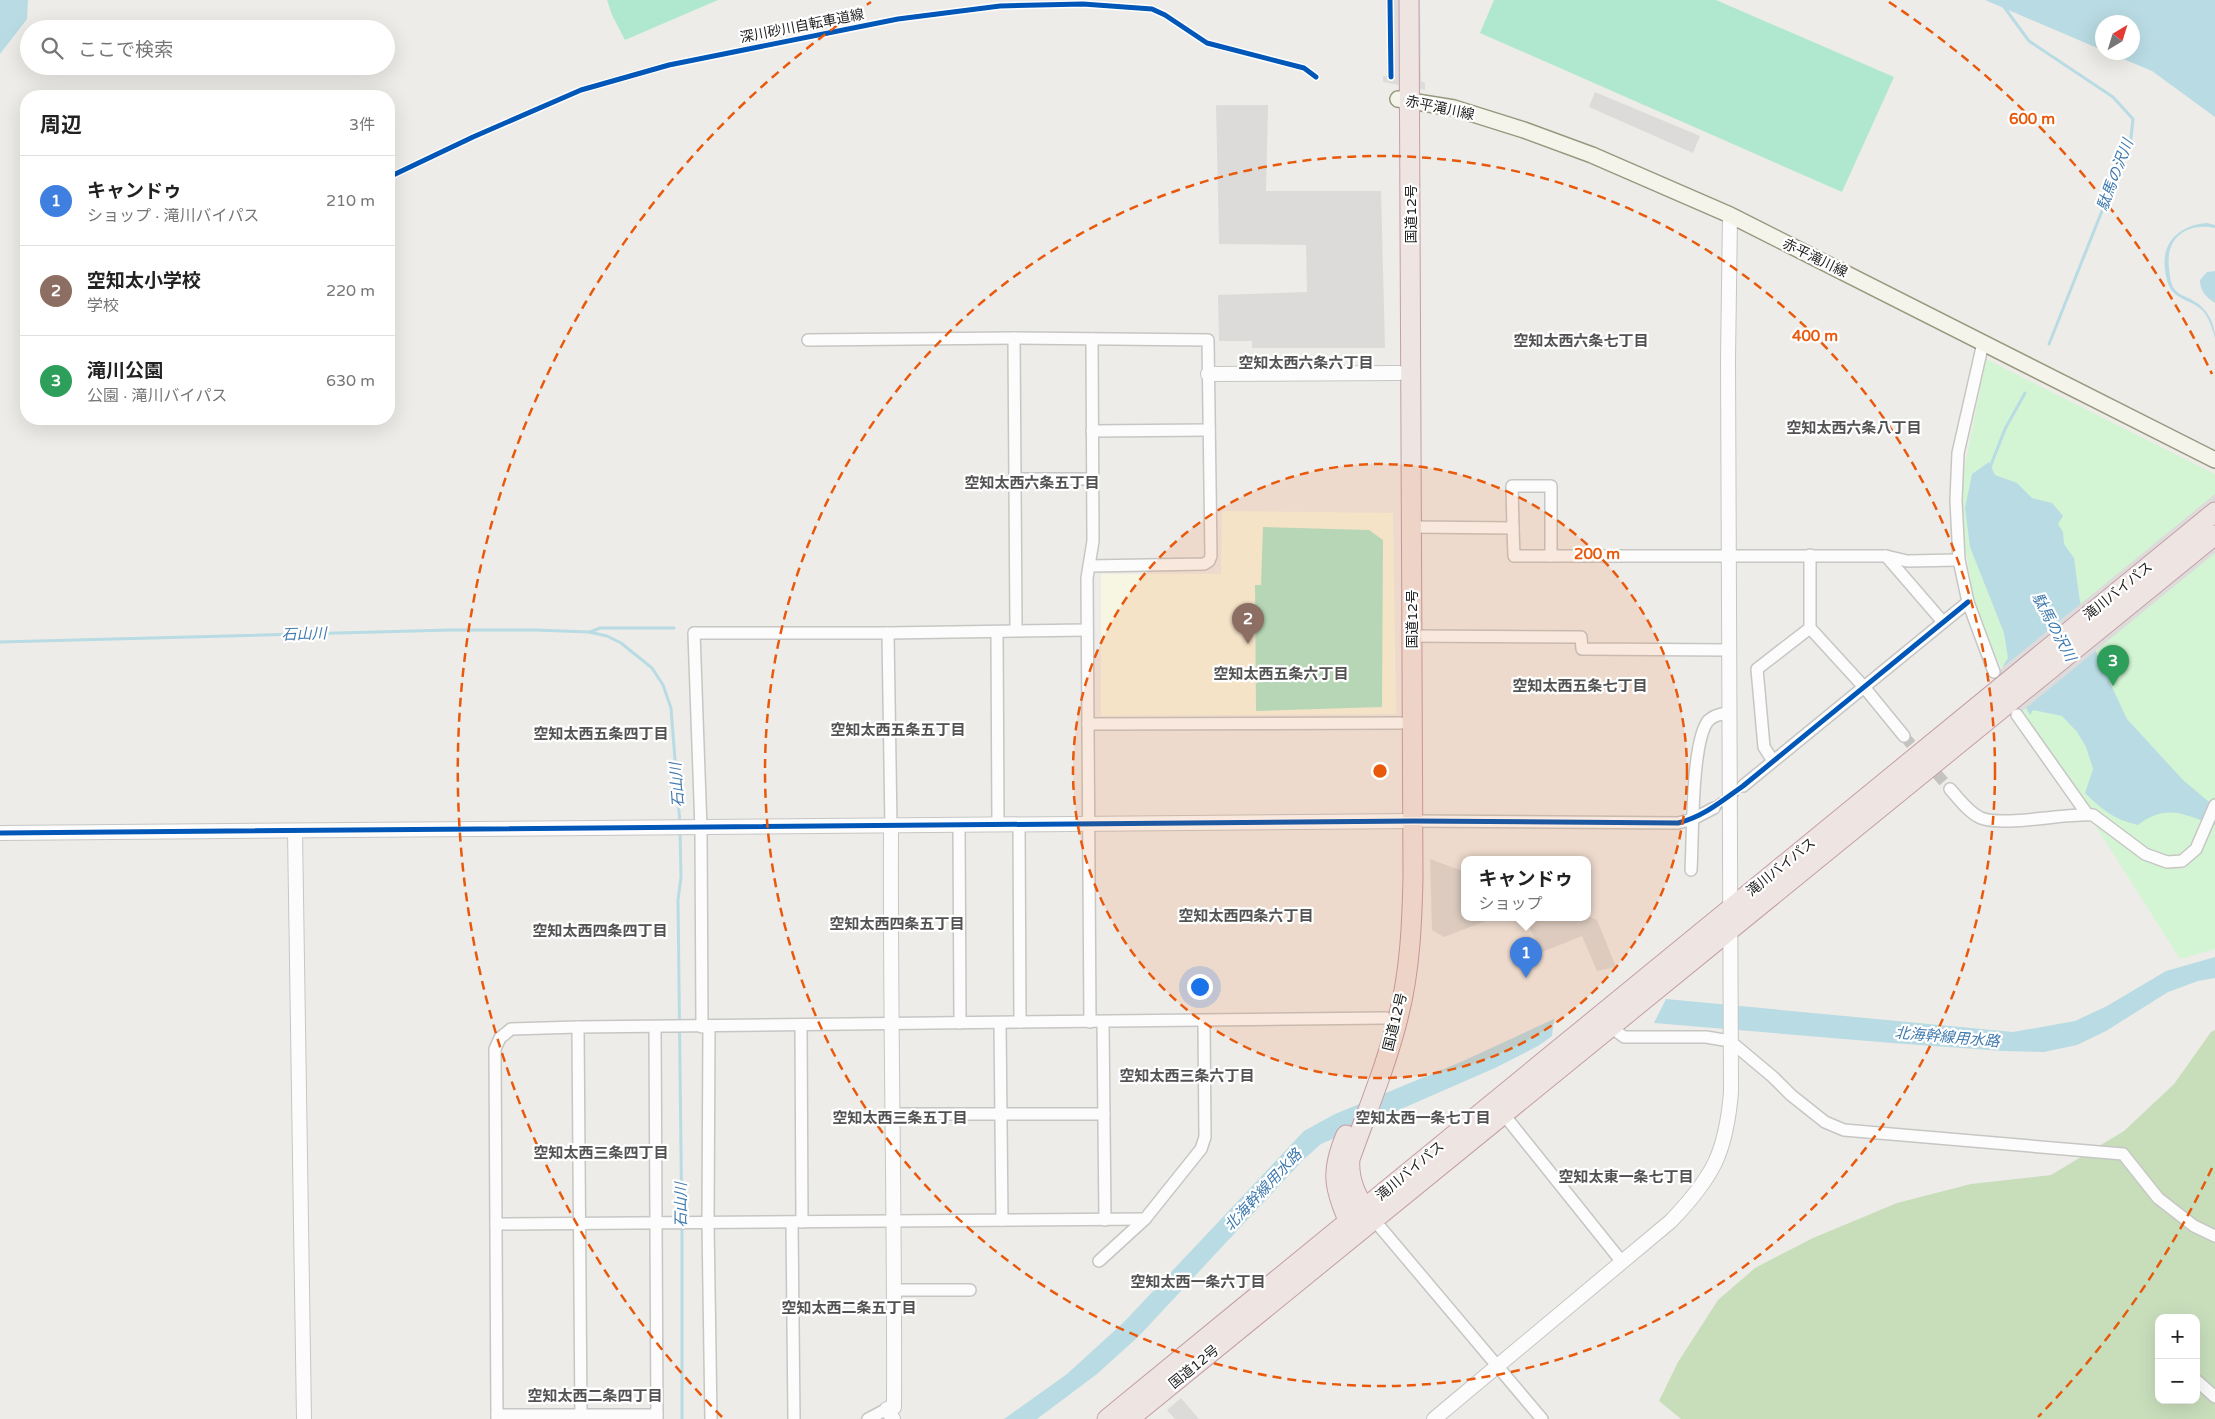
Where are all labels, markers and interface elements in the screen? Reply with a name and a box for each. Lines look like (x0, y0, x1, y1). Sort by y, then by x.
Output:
street label: 深川砂川自転車道線 (739, 6, 865, 46)
north arrow (2095, 15, 2140, 60)
search box (20, 20, 395, 75)
icon: search (38, 34, 66, 62)
text: ここで検索 (78, 39, 173, 61)
street label: 赤平滝川線 (1404, 92, 1476, 124)
text: 600 m (2009, 110, 2055, 128)
text: 周辺 (40, 113, 82, 138)
text: 3件 (349, 115, 375, 135)
water label: 駄馬の沢川 (2093, 135, 2138, 213)
text: キャンドゥ (87, 180, 182, 202)
street label: 国道12号 (1403, 184, 1420, 244)
text: 1 (51, 191, 61, 211)
text: 210 m (326, 191, 375, 211)
text: ショップ · 滝川バイパス (87, 206, 259, 226)
street label: 赤平滝川線 (1780, 235, 1850, 281)
text: 空知太小学校 (87, 270, 201, 292)
text: 2 (51, 281, 61, 301)
text: 220 m (326, 281, 375, 301)
text: 学校 (87, 296, 119, 316)
text: 400 m (1792, 327, 1838, 345)
district label: 空知太西六条七丁目 (1513, 332, 1649, 350)
district label: 空知太西六条六丁目 (1238, 354, 1374, 372)
text: 滝川公園 (87, 360, 163, 382)
text: 3 (51, 371, 61, 391)
text: 630 m (326, 371, 375, 391)
text: 公園 · 滝川バイパス (87, 386, 227, 406)
district label: 空知太西六条八丁目 (1786, 419, 1922, 437)
district label: 空知太西六条五丁目 (964, 474, 1100, 492)
text: 200 m (1574, 545, 1620, 563)
street label: 滝川バイパス (2080, 558, 2156, 624)
street label: 国道12号 (1404, 589, 1421, 649)
water label: 駄馬の沢川 (2028, 590, 2080, 666)
pin: 2 (1232, 603, 1264, 644)
water label: 石山川 (281, 624, 329, 644)
pin: 3 (2097, 645, 2129, 686)
district label: 空知太西五条六丁目 (1213, 665, 1349, 683)
district label: 空知太西五条七丁目 (1512, 677, 1648, 695)
district label: 空知太西五条五丁目 (830, 721, 966, 739)
district label: 空知太西五条四丁目 (533, 725, 669, 743)
water label: 石山川 (666, 760, 688, 808)
centre of rings (1371, 762, 1389, 780)
street label: 滝川バイパス (1743, 834, 1819, 900)
popup (1461, 856, 1591, 921)
text: キャンドゥ (1478, 868, 1574, 890)
text: ショップ (1478, 894, 1543, 914)
district label: 空知太西四条六丁目 (1178, 907, 1314, 925)
district label: 空知太西四条五丁目 (829, 915, 965, 933)
district label: 空知太西四条四丁目 (532, 922, 668, 940)
pin: 1 (1510, 937, 1542, 978)
your location (1187, 974, 1213, 1000)
street label: 国道12号 (1380, 991, 1410, 1053)
water label: 北海幹線用水路 (1894, 1023, 2002, 1051)
district label: 空知太西三条六丁目 (1119, 1067, 1255, 1085)
district label: 空知太西三条五丁目 (832, 1109, 968, 1127)
district label: 空知太西一条七丁目 (1355, 1109, 1491, 1127)
street label: 滝川バイパス (1372, 1138, 1448, 1204)
district label: 空知太西三条四丁目 (533, 1144, 669, 1162)
water label: 北海幹線用水路 (1221, 1144, 1307, 1235)
district label: 空知太東一条七丁目 (1558, 1168, 1694, 1186)
water label: 石山川 (672, 1181, 690, 1228)
district label: 空知太西一条六丁目 (1130, 1273, 1266, 1291)
district label: 空知太西二条五丁目 (781, 1299, 917, 1317)
map controls (2155, 1314, 2200, 1404)
button: + (2155, 1314, 2200, 1359)
street label: 国道12号 (1165, 1342, 1223, 1392)
button: − (2155, 1359, 2200, 1404)
district label: 空知太西二条四丁目 (527, 1387, 663, 1405)

